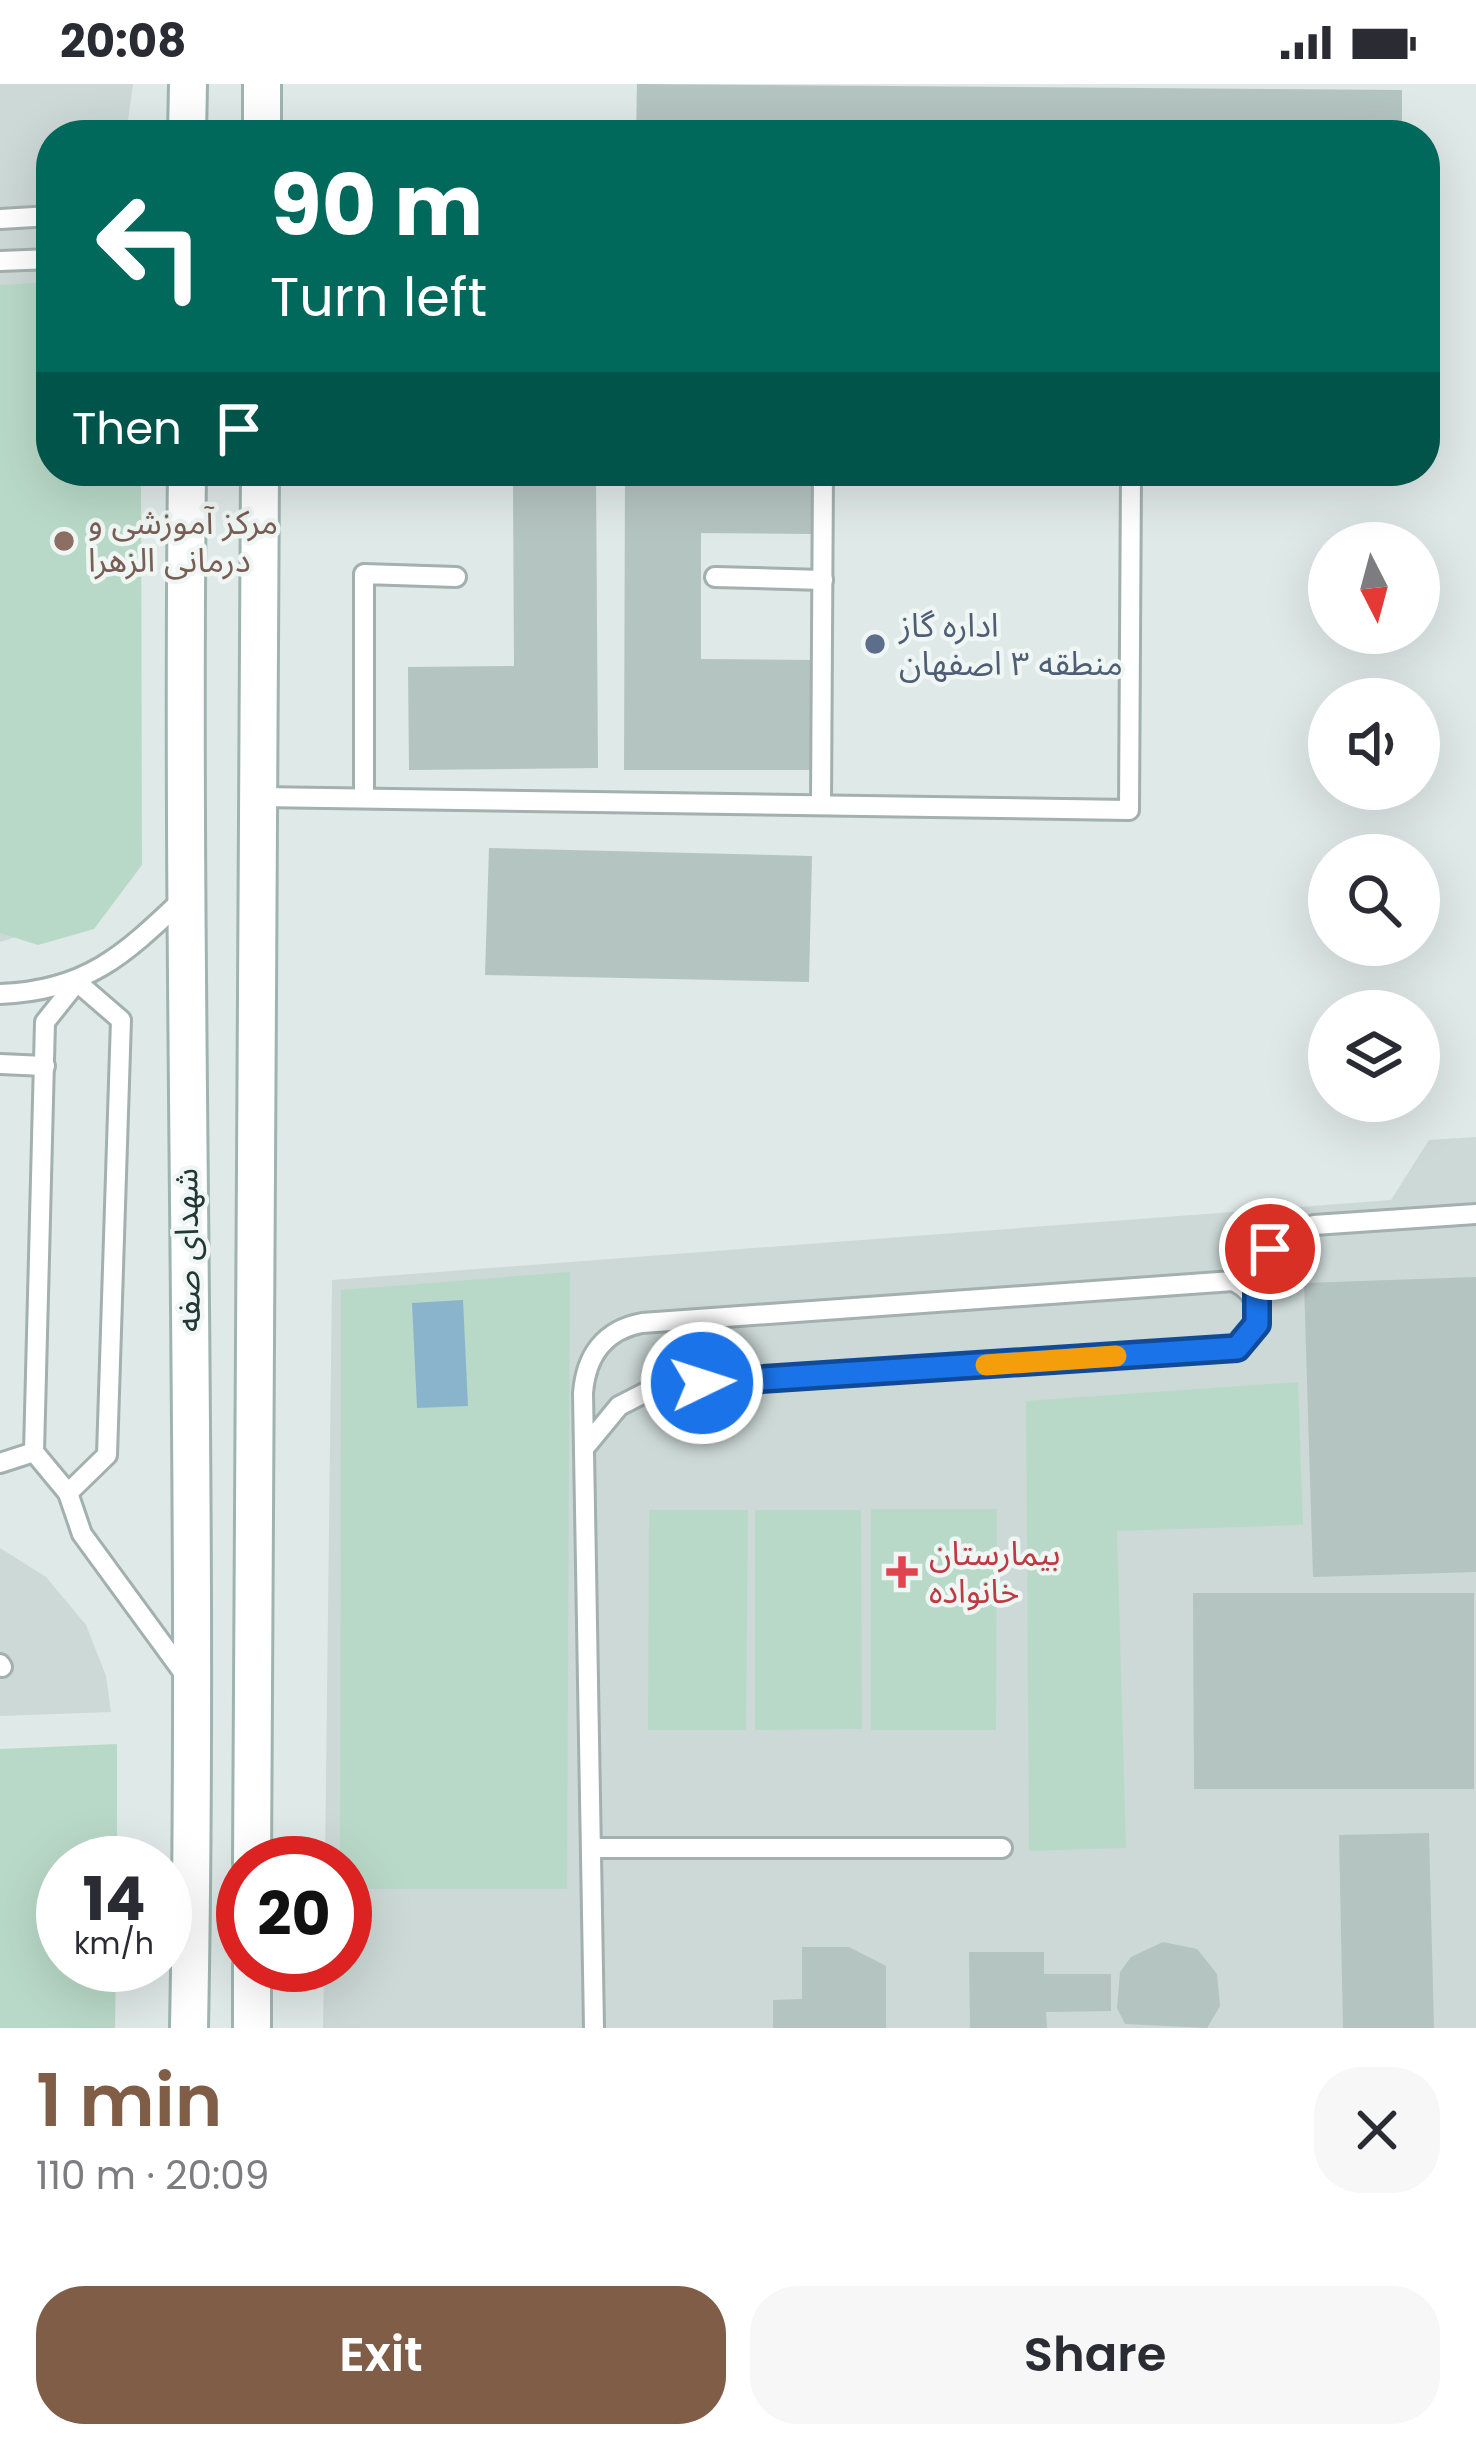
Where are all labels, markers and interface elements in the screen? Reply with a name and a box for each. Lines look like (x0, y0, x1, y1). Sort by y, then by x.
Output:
text: 20:08 (60, 10, 186, 73)
text: 90 m (270, 147, 483, 264)
icon: left (72, 168, 228, 324)
text: Turn left (270, 259, 487, 335)
icon: arrive (206, 396, 272, 462)
text: Then (72, 397, 182, 460)
place label: مرکز آموزشی و درمانی الزهرا (88, 499, 278, 584)
north arrow (1308, 522, 1440, 654)
map controls (1308, 522, 1440, 1122)
marker: مرکز آموزشی و درمانی الزهرا (51, 528, 77, 554)
place label: اداره گاز منطقه ۳ اصفهان (898, 602, 1123, 687)
marker: اداره گاز منطقه ۳ اصفهان (862, 631, 888, 657)
button: sound (1308, 678, 1440, 810)
button: search (1308, 834, 1440, 966)
button: layers (1308, 990, 1440, 1122)
street label: شهدای صفه (162, 1168, 212, 1332)
pin (1219, 1198, 1321, 1300)
icon: arrive (1237, 1216, 1303, 1282)
position arrow (639, 1320, 765, 1446)
place label: بیمارستان خانواده (929, 1530, 1060, 1615)
marker: بیمارستان خانواده (886, 1556, 918, 1588)
speed limit sign: 20 (216, 1836, 372, 1992)
text: 14 (82, 1857, 146, 1941)
text: km/h (74, 1922, 154, 1965)
text: 1 min (36, 2050, 222, 2151)
button: close (1314, 2067, 1440, 2193)
text: 110 m · 20:09 (36, 2148, 269, 2203)
button: Exit (36, 2286, 726, 2424)
button: Share (750, 2286, 1440, 2424)

